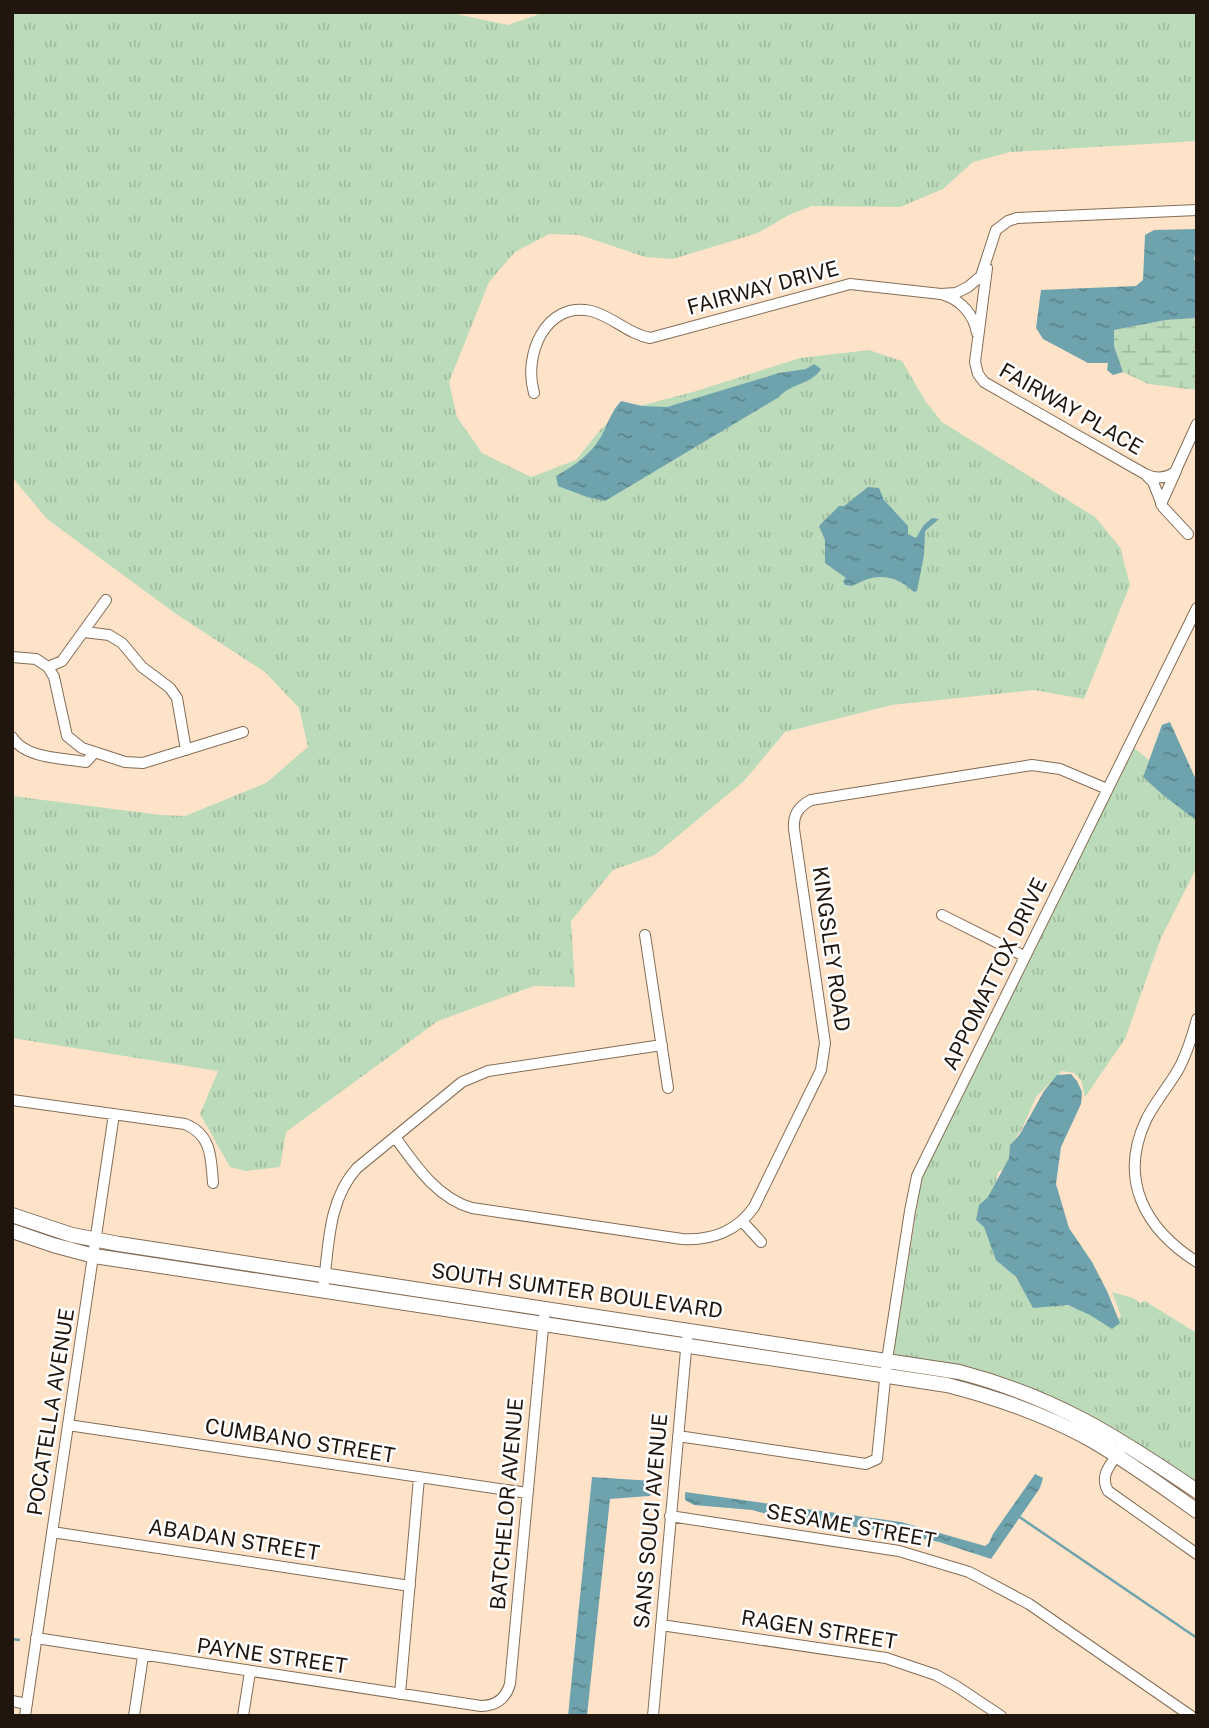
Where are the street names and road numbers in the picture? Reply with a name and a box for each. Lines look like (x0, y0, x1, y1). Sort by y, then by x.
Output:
street label: FAIRWAY DRIVE (684, 255, 841, 320)
street label: FAIRWAY PLACE (995, 357, 1147, 460)
street label: KINGSLEY ROAD (808, 865, 855, 1033)
street label: APPOMATTOX DRIVE (937, 874, 1052, 1074)
street label: SOUTH SUMTER BOULEVARD (430, 1258, 724, 1323)
street label: POCATELLA AVENUE (22, 1307, 79, 1517)
street label: BATCHELOR AVENUE (485, 1397, 528, 1611)
street label: SANS SOUCI AVENUE (629, 1412, 672, 1630)
street label: CUMBANO STREET (203, 1413, 397, 1468)
street label: SESAME STREET (764, 1498, 938, 1553)
street label: ABADAN STREET (147, 1514, 321, 1565)
street label: RAGEN STREET (739, 1605, 899, 1654)
street label: PAYNE STREET (195, 1633, 349, 1678)

